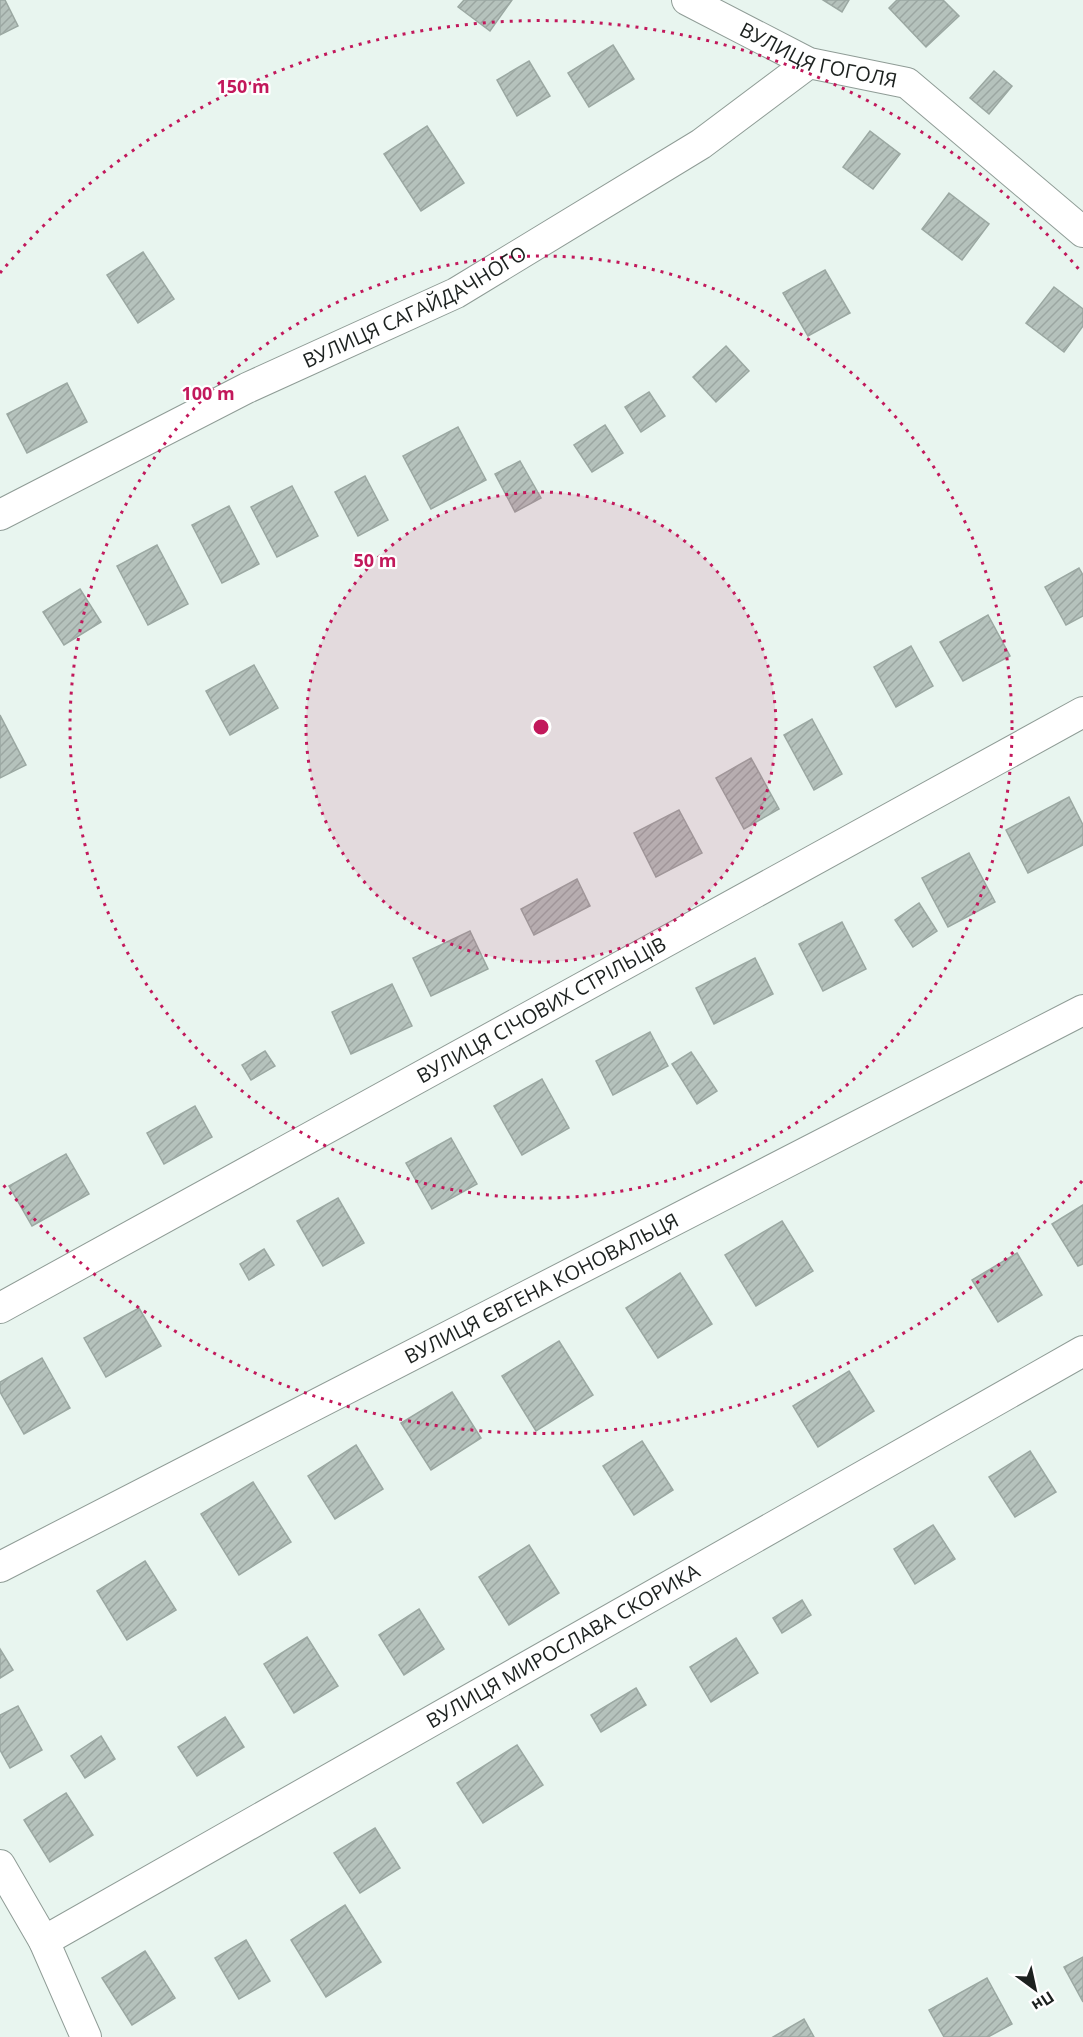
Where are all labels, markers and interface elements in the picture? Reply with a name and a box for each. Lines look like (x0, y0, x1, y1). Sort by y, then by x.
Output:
street label: ВУЛИЦЯ ГОГОЛЯ (735, 16, 900, 94)
text: 150 m (216, 74, 270, 98)
street label: ВУЛИЦЯ САГАЙДАЧНОГО (298, 239, 531, 374)
text: 100 m (181, 381, 235, 405)
text: 50 m (354, 548, 396, 572)
centre of rings (531, 717, 551, 737)
street label: ВУЛИЦЯ СІЧОВИХ СТРІЛЬЦІВ (412, 930, 671, 1089)
street label: ВУЛИЦЯ ЄВГЕНА КОНОВАЛЬЦЯ (400, 1206, 683, 1370)
street label: ВУЛИЦЯ МИРОСЛАВА СКОРИКА (421, 1557, 705, 1734)
north arrow (1005, 1959, 1065, 2019)
text: Пн (1028, 1986, 1059, 2017)

